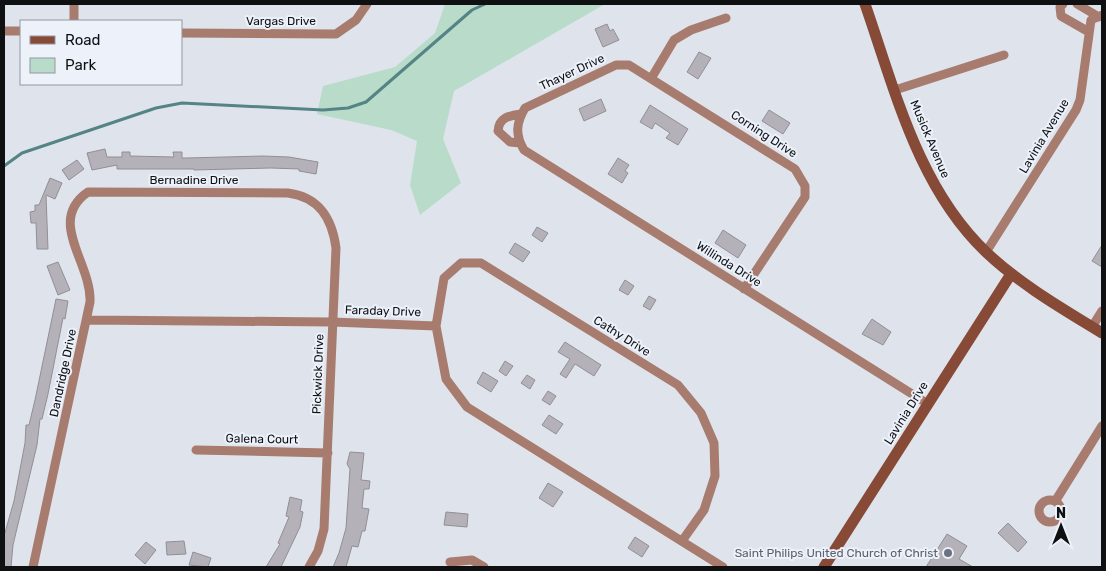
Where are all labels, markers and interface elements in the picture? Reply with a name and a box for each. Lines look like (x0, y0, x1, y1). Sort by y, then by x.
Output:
street label: Vargas Drive (246, 14, 316, 28)
legend (20, 20, 182, 85)
text: Road (65, 31, 101, 49)
street label: Thayer Drive (537, 51, 607, 93)
text: Park (65, 56, 96, 74)
street label: Lavinia Avenue (1016, 96, 1072, 176)
street label: Musick Avenue (907, 98, 953, 180)
street label: Corning Drive (728, 107, 800, 161)
street label: Bernadine Drive (149, 173, 239, 187)
street label: Willinda Drive (694, 238, 764, 290)
street label: Faraday Drive (345, 303, 422, 319)
street label: Cathy Drive (591, 313, 653, 359)
street label: Dandridge Drive (47, 327, 79, 418)
street label: Pickwick Drive (310, 333, 326, 414)
street label: Lavinia Drive (881, 379, 931, 447)
street label: Galena Court (226, 431, 299, 447)
north arrow (1036, 501, 1086, 551)
text: N (1056, 505, 1066, 522)
place label: Saint Philips United Church of Christ (735, 546, 938, 560)
marker: Saint Philips United Church of Christ (942, 547, 954, 559)

